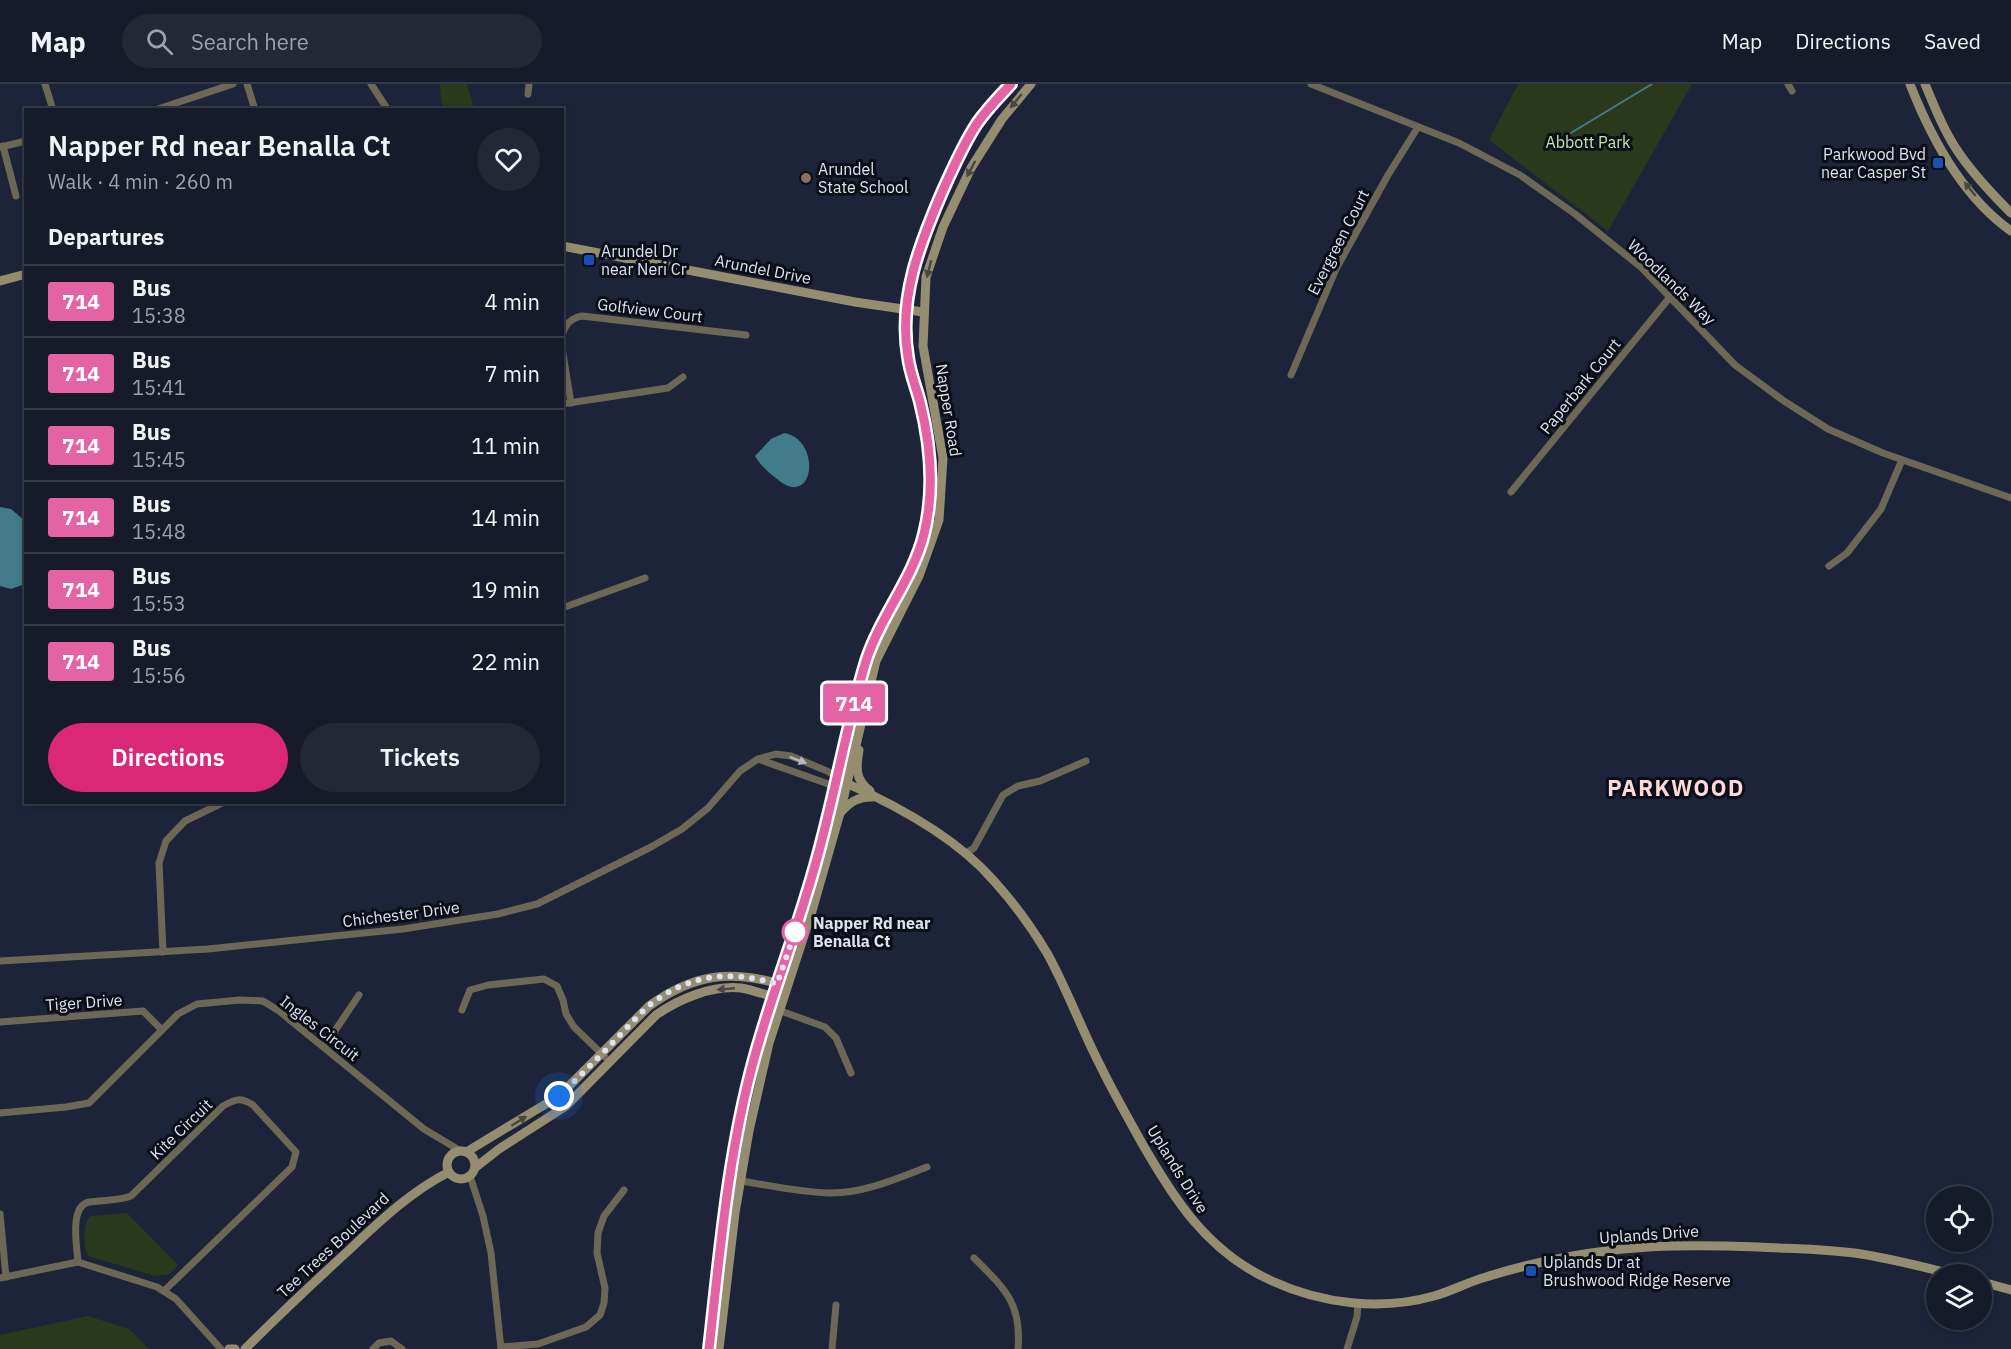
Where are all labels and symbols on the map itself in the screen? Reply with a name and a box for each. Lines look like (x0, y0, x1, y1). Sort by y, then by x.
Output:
one-way arrow (1009, 93, 1022, 109)
park label: Abbott Park (1545, 132, 1631, 152)
place label: Parkwood Bvd near Casper St (1821, 144, 1926, 182)
marker: Parkwood Bvd near Casper St (1931, 156, 1945, 170)
place label: Arundel State School (818, 159, 908, 197)
one-way arrow (966, 160, 976, 177)
marker: Arundel State School (799, 171, 813, 185)
one-way arrow (1964, 182, 1976, 197)
street label: Evergreen Court (1303, 186, 1373, 298)
street label: Woodlands Way (1624, 235, 1720, 329)
place label: Arundel Dr near Neri Cr (601, 241, 687, 279)
street label: Arundel Drive (713, 250, 813, 288)
marker: Arundel Dr near Neri Cr (582, 253, 596, 267)
one-way arrow (923, 259, 933, 278)
street label: Golfview Court (596, 294, 704, 326)
street label: Paperbark Court (1535, 334, 1625, 438)
street label: Napper Road (932, 362, 966, 458)
line badge: 714 (820, 684, 888, 722)
one-way arrow (789, 756, 807, 765)
district label: PARKWOOD (1607, 773, 1745, 802)
street label: Chichester Drive (341, 897, 461, 931)
place label: Napper Rd near Benalla Ct (813, 913, 931, 951)
marker: Napper Rd near Benalla Ct (782, 919, 808, 945)
one-way arrow (717, 984, 736, 994)
street label: Tiger Drive (45, 989, 123, 1015)
street label: Ingles Circuit (276, 991, 364, 1065)
your location (544, 1081, 574, 1111)
street label: Kite Circuit (146, 1094, 216, 1164)
one-way arrow (511, 1116, 527, 1127)
street label: Uplands Drive (1143, 1121, 1213, 1217)
street label: Tee Trees Boulevard (273, 1188, 393, 1302)
street label: Uplands Drive (1598, 1221, 1700, 1247)
place label: Uplands Dr at Brushwood Ridge Reserve (1543, 1252, 1731, 1290)
marker: Uplands Dr at Brushwood Ridge Reserve (1524, 1264, 1538, 1278)

